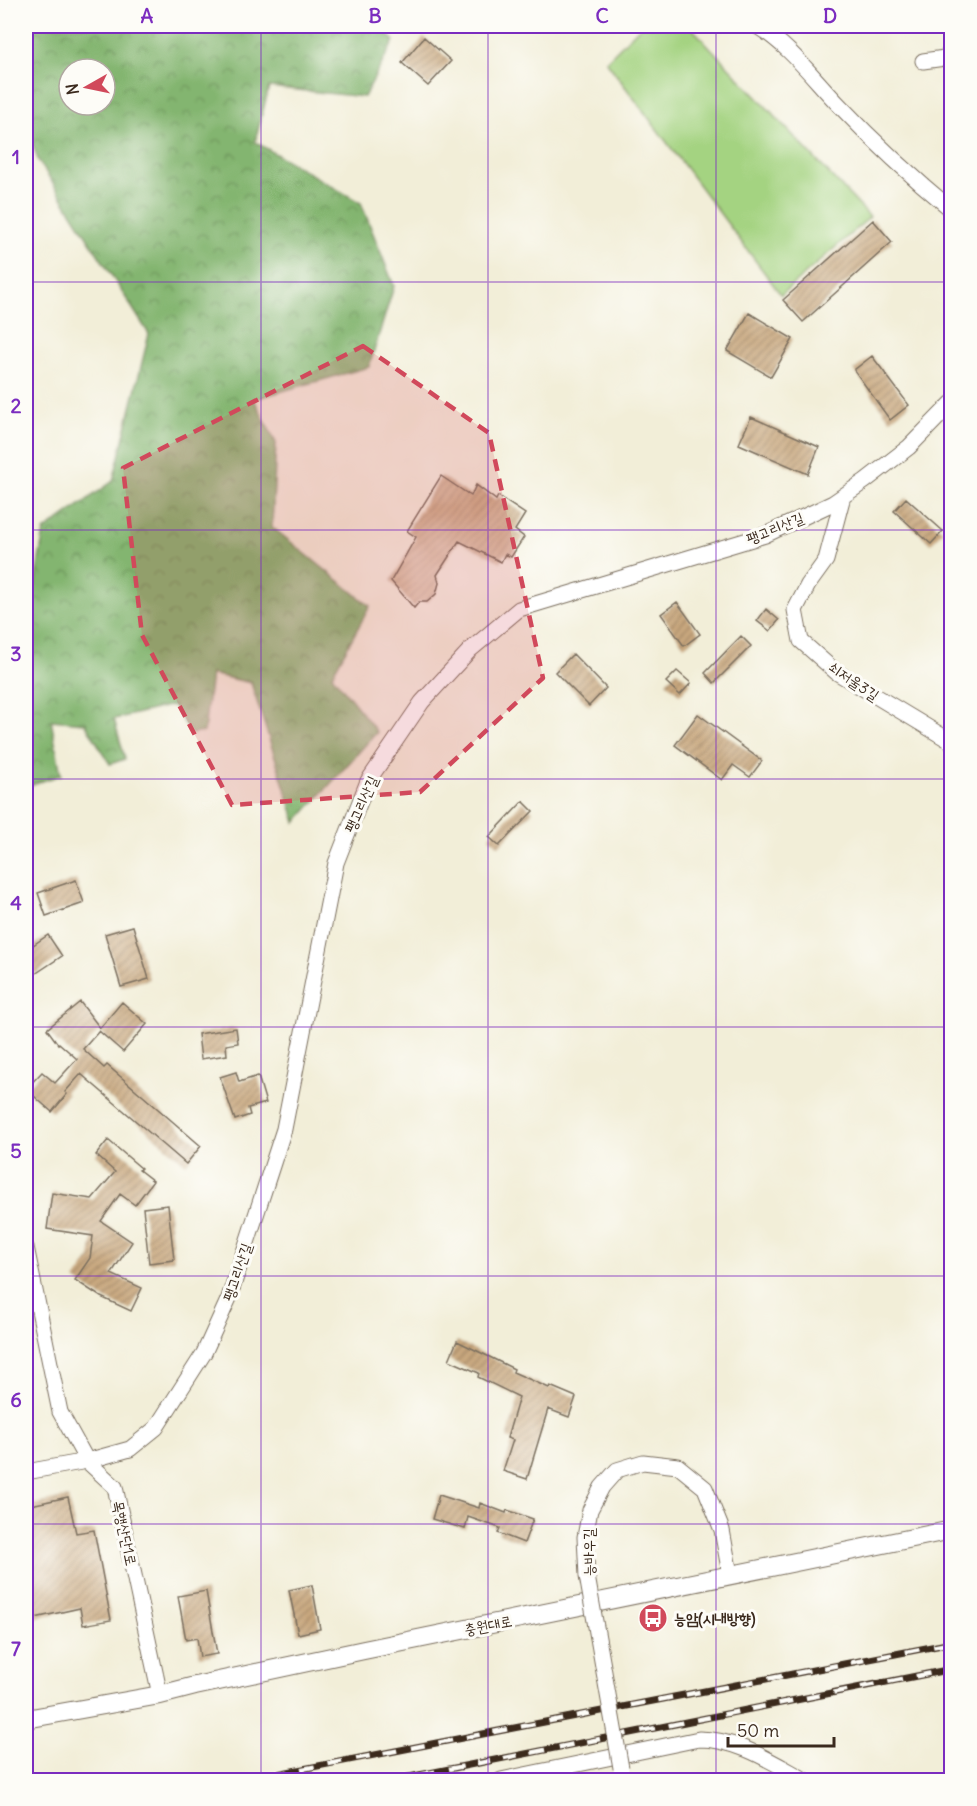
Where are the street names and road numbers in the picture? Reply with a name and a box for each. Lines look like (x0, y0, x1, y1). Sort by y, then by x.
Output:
street label: 팽고리산길 (743, 508, 807, 548)
street label: 쇠저울3길 (825, 657, 883, 705)
street label: 팽고리산길 (340, 773, 382, 835)
street label: 팽고리산길 (218, 1240, 256, 1304)
street label: 목행산단1로 (109, 1499, 141, 1567)
street label: 능바우길 (579, 1528, 598, 1576)
street label: 충원대로 (462, 1611, 514, 1639)

